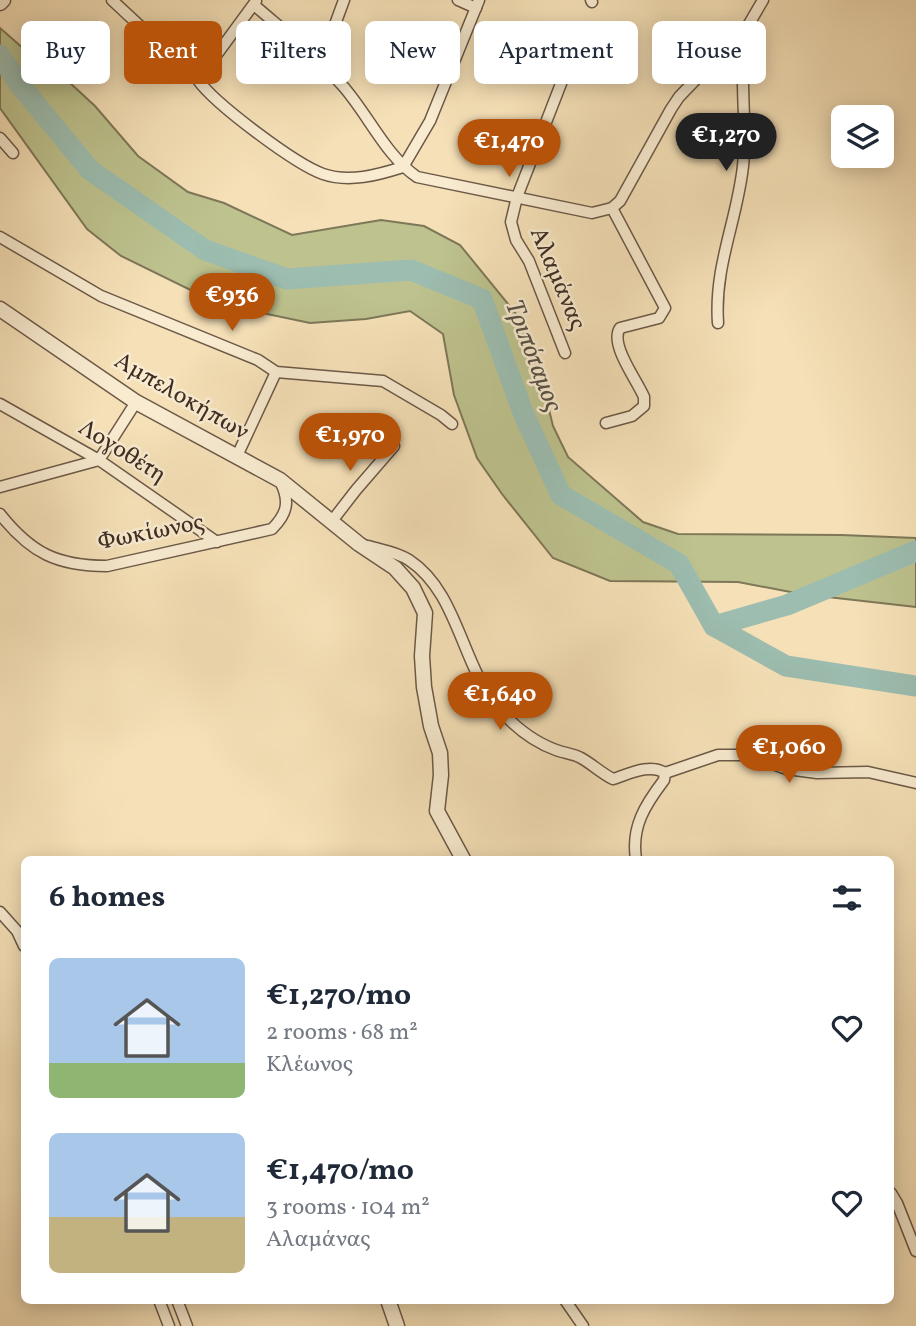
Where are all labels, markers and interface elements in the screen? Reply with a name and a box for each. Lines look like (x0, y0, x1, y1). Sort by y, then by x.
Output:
chip: Buy (21, 21, 110, 84)
chip: Rent (124, 21, 222, 84)
chip: Filters (236, 21, 351, 84)
chip: New (365, 21, 460, 84)
chip: Apartment (474, 21, 638, 84)
chip: House (652, 21, 766, 84)
map controls (831, 105, 894, 168)
button: layers (831, 105, 894, 168)
pin: €1,270 (669, 114, 783, 173)
pin: €1,470 (452, 120, 566, 179)
text: €1,270 (692, 120, 760, 152)
text: €1,470 (474, 126, 544, 158)
street label: Αλαμάνας (520, 222, 594, 336)
pin: €936 (191, 274, 273, 333)
text: €936 (205, 280, 259, 312)
water label: Τριπόταμος (495, 295, 571, 418)
street label: Αμπελοκήπων (108, 345, 255, 449)
street label: Λογοθέτη (71, 412, 173, 492)
pin: €1,970 (293, 414, 407, 473)
text: €1,970 (315, 420, 385, 452)
street label: Φωκίωνος (95, 506, 207, 560)
pin: €1,640 (443, 672, 557, 732)
text: €1,640 (464, 679, 536, 711)
pin: €1,060 (732, 726, 846, 785)
text: €1,060 (752, 732, 826, 764)
text: 6 homes (49, 877, 165, 919)
icon: filters (828, 879, 866, 917)
text: €1,270/mo (266, 975, 411, 1017)
icon: home (105, 986, 189, 1070)
icon: heart (828, 1009, 866, 1047)
text: 2 rooms · 68 m² (266, 1017, 418, 1049)
text: Κλέωνος (266, 1049, 353, 1081)
text: €1,470/mo (266, 1150, 414, 1192)
icon: home (105, 1161, 189, 1245)
icon: heart (828, 1184, 866, 1222)
text: 3 rooms · 104 m² (266, 1192, 430, 1224)
text: Αλαμάνας (266, 1224, 371, 1256)

